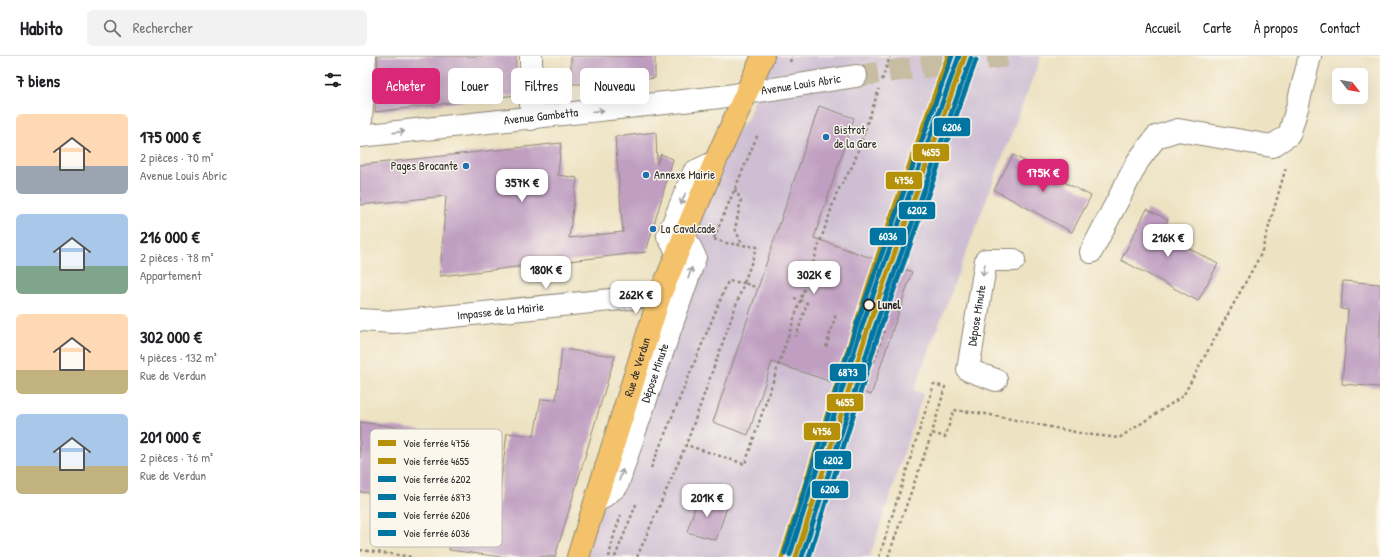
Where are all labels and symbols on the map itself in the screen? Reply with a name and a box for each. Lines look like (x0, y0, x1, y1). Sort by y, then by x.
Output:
north arrow (1332, 68, 1368, 104)
street label: Avenue Louis Abric (760, 69, 842, 99)
street label: Avenue Gambetta (503, 103, 579, 128)
one-way arrow (591, 107, 604, 115)
line badge: 6206 (933, 117, 971, 137)
text: 6206 (943, 120, 962, 134)
place label: Bistrot de la Gare (834, 121, 877, 152)
one-way arrow (392, 129, 405, 136)
marker: Bistrot de la Gare (821, 132, 831, 142)
line badge: 4655 (912, 143, 950, 162)
text: 4655 (922, 145, 940, 159)
place label: Pages Brocante (391, 157, 458, 174)
pin: 175K € (1010, 159, 1076, 193)
marker: Pages Brocante (461, 161, 471, 171)
place label: Annexe Mairie (654, 166, 715, 183)
pin: 357K € (489, 169, 555, 203)
marker: Annexe Mairie (641, 170, 651, 180)
line badge: 4756 (885, 171, 923, 190)
text: 4756 (895, 173, 914, 187)
one-way arrow (679, 193, 686, 205)
line badge: 6202 (898, 201, 936, 220)
text: 6202 (907, 203, 928, 217)
place label: La Cavalcade (661, 220, 716, 237)
marker: La Cavalcade (648, 224, 658, 234)
pin: 216K € (1135, 224, 1201, 258)
line badge: 6036 (869, 227, 907, 246)
text: 6036 (879, 229, 898, 243)
pin: 180K € (513, 256, 579, 290)
pin: 302K € (781, 261, 847, 295)
one-way arrow (980, 264, 988, 277)
one-way arrow (687, 266, 694, 279)
pin: 262K € (603, 281, 669, 315)
street label: Dépose Minute (963, 283, 990, 347)
place label: Lunel (878, 296, 901, 313)
street label: Impasse de la Mairie (456, 298, 545, 324)
marker: Lunel (862, 298, 876, 312)
street label: Rue de Verdun (620, 335, 654, 399)
street label: Dépose Minute (636, 341, 673, 405)
line badge: 6873 (829, 363, 867, 382)
text: 6873 (838, 365, 858, 379)
line badge: 4655 (826, 393, 864, 412)
text: 4655 (836, 395, 854, 409)
line badge: 4756 (803, 422, 841, 441)
text: 4756 (813, 424, 832, 438)
legend (370, 429, 502, 547)
text: Voie ferrée 4756 (403, 436, 470, 450)
line badge: 6202 (814, 450, 852, 470)
text: 6202 (823, 453, 844, 467)
text: Voie ferrée 4655 (403, 454, 469, 468)
one-way arrow (617, 469, 625, 481)
text: Voie ferrée 6202 (403, 472, 471, 486)
line badge: 6206 (811, 480, 849, 499)
text: 6206 (821, 482, 840, 496)
pin: 201K € (674, 484, 740, 518)
text: Voie ferrée 6873 (403, 490, 471, 504)
text: Voie ferrée 6206 (403, 508, 471, 522)
text: Voie ferrée 6036 (403, 526, 470, 540)

